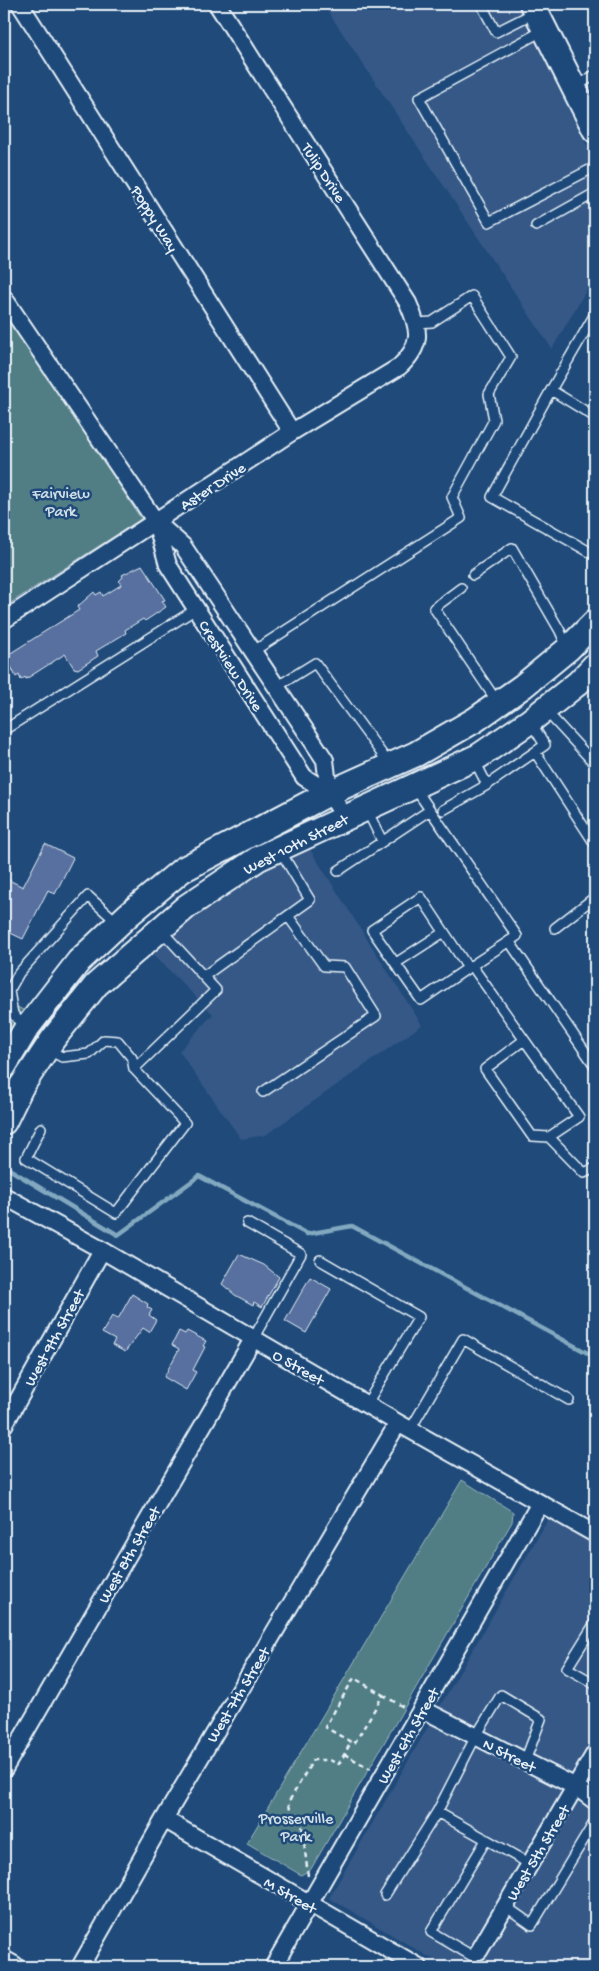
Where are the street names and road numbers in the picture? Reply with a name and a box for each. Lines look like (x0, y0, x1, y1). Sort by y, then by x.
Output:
street label: Tulip Drive (295, 140, 349, 208)
street label: Poppy Way (125, 182, 181, 257)
street label: Aster Drive (178, 459, 251, 516)
street label: Crestview Drive (193, 618, 266, 717)
street label: West 10th Street (241, 811, 354, 881)
street label: West 9th Street (22, 1286, 91, 1390)
street label: O Street (268, 1347, 328, 1392)
street label: West 8th Street (96, 1503, 167, 1607)
street label: West 7th Street (204, 1643, 277, 1747)
street label: West 6th Street (375, 1684, 446, 1788)
street label: N Street (479, 1736, 539, 1779)
street label: West 5th Street (504, 1801, 577, 1905)
street label: M Street (260, 1874, 320, 1920)

